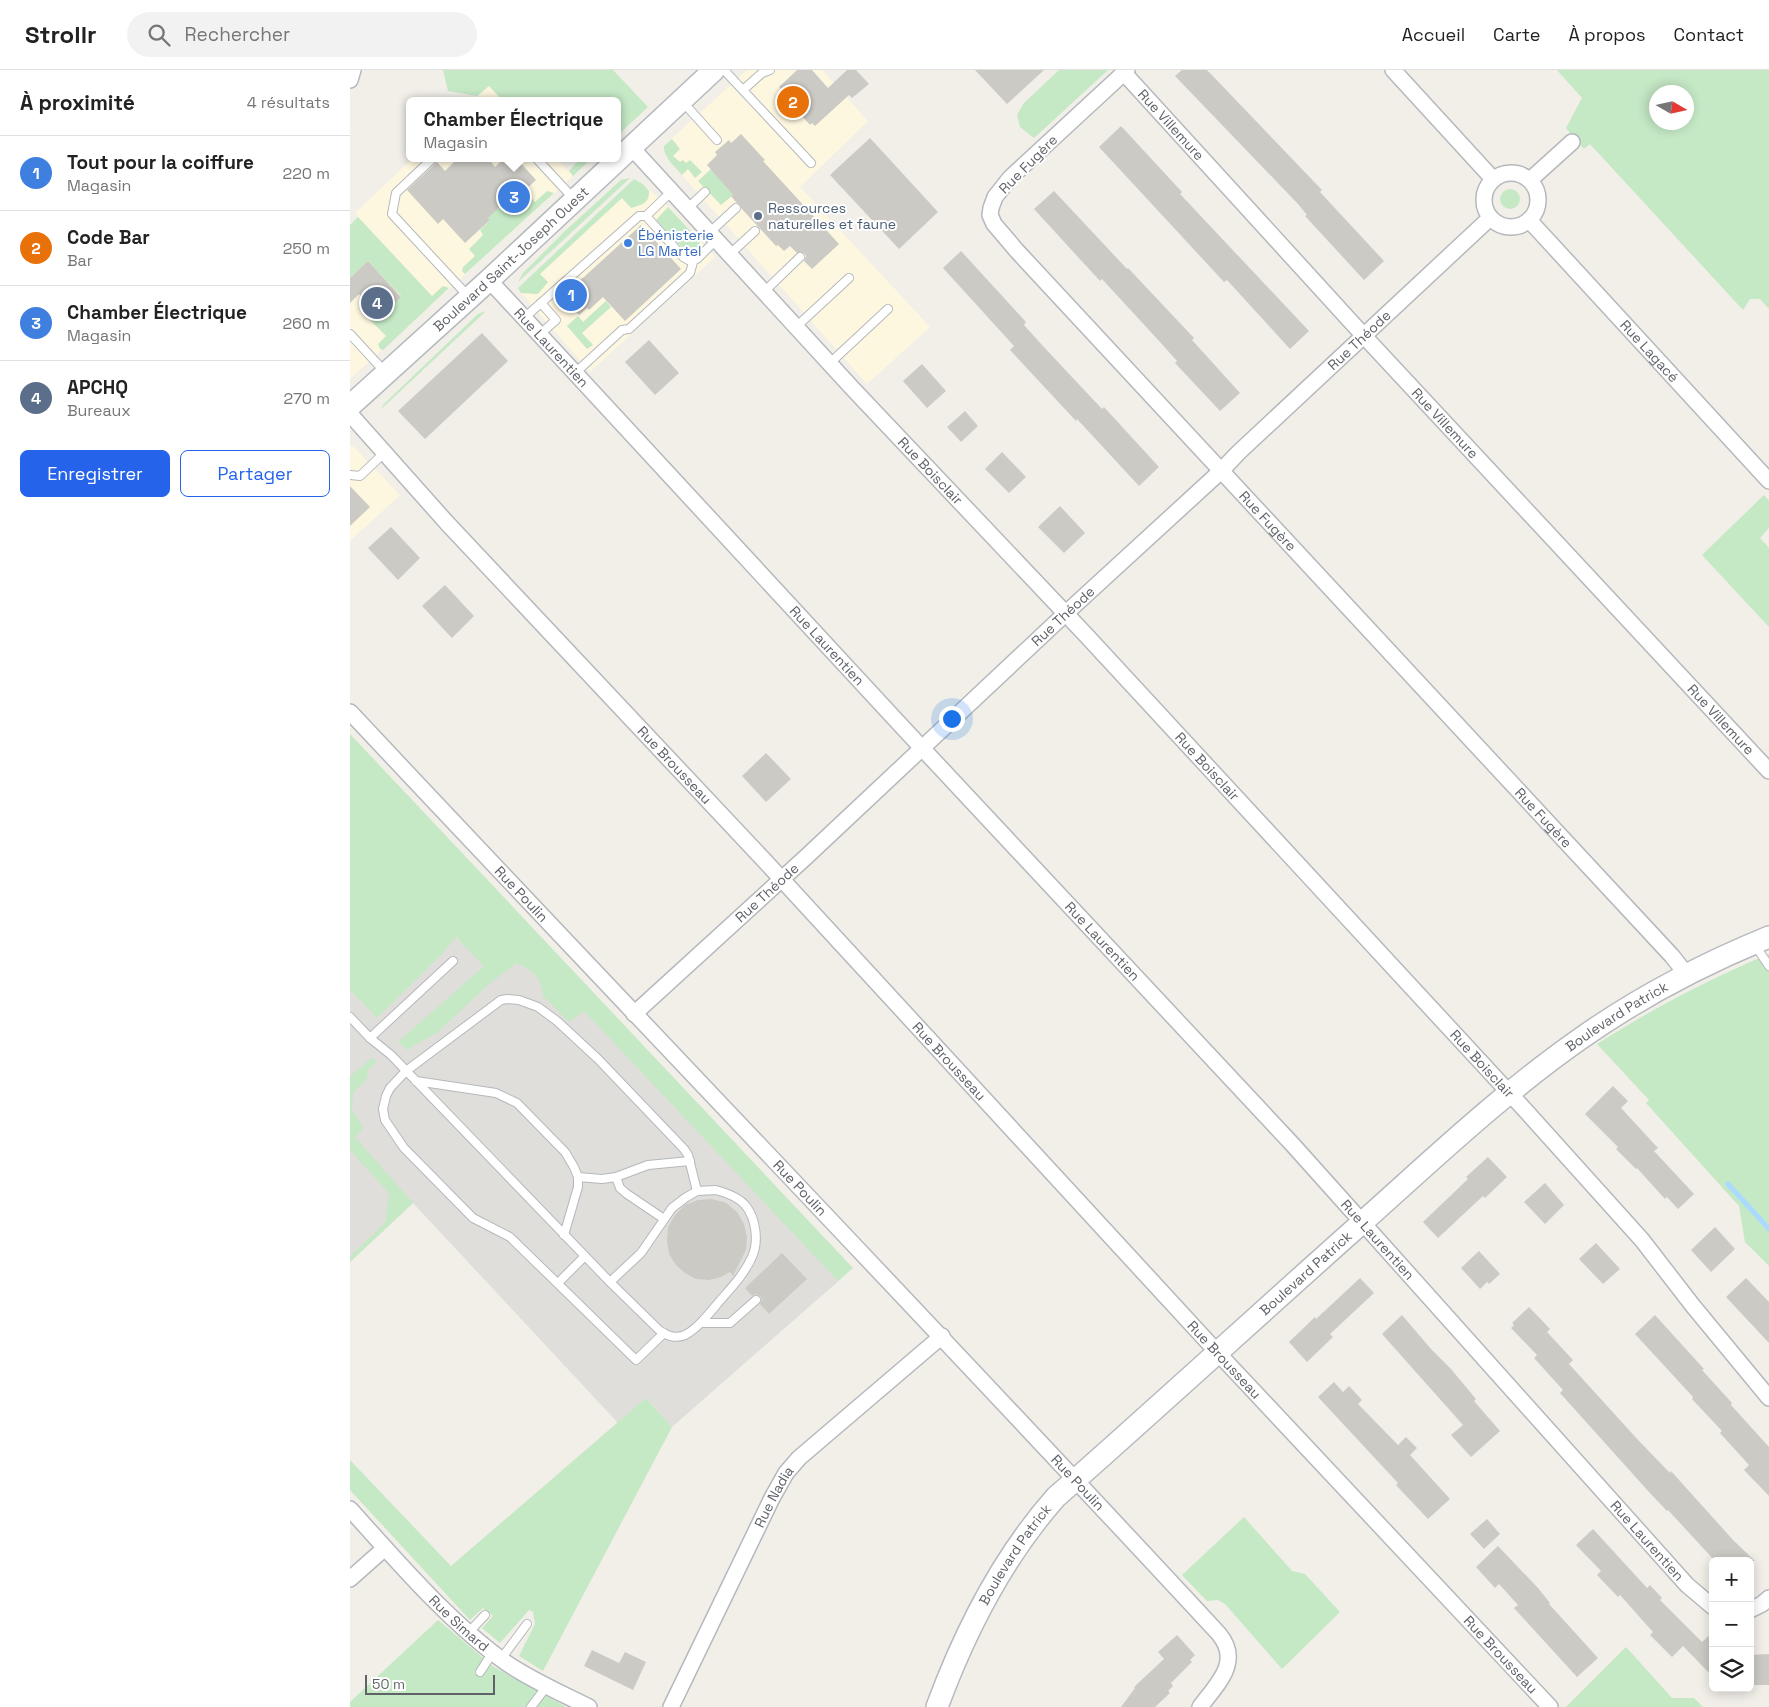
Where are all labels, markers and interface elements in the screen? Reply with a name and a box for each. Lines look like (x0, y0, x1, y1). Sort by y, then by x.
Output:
search box (127, 12, 477, 57)
text: Strollr (25, 19, 97, 50)
icon: search (145, 21, 173, 49)
text: Rechercher (185, 22, 290, 47)
text: Accueil (1402, 23, 1465, 46)
text: Carte (1493, 23, 1540, 46)
text: À propos (1568, 23, 1646, 46)
text: Contact (1674, 23, 1744, 46)
pin: 2 (777, 83, 809, 121)
street label: Rue Villemure (1134, 85, 1208, 164)
north arrow (1649, 85, 1694, 130)
text: À proximité (20, 89, 135, 116)
text: 4 résultats (247, 92, 330, 113)
popup (406, 97, 621, 162)
text: Chamber Électrique (424, 107, 604, 132)
street label: Rue Fugère (995, 131, 1061, 197)
text: Magasin (424, 132, 488, 153)
text: Tout pour la coiffure (67, 150, 254, 175)
text: 1 (32, 163, 40, 184)
text: 220 m (283, 163, 330, 184)
text: Magasin (67, 175, 131, 196)
pin: 3 (498, 178, 530, 216)
street label: Boulevard Saint-Joseph Ouest (429, 183, 592, 335)
place label: Ressources naturelles et faune (768, 199, 896, 233)
marker: Ressources naturelles et faune (752, 210, 764, 222)
text: Code Bar (67, 225, 150, 250)
place label: Ébénisterie LG Martel (638, 226, 714, 260)
marker: Ébénisterie LG Martel (622, 237, 634, 249)
text: 2 (31, 238, 41, 259)
text: 250 m (283, 238, 330, 259)
text: Bar (67, 250, 93, 271)
pin: 1 (555, 276, 587, 314)
pin: 4 (361, 284, 393, 322)
text: Chamber Électrique (67, 300, 247, 325)
street label: Rue Laurentien (510, 304, 593, 391)
street label: Rue Théode (1324, 306, 1395, 374)
text: 3 (31, 313, 41, 334)
text: 260 m (282, 313, 330, 334)
street label: Rue Lagacé (1616, 316, 1683, 386)
text: Magasin (67, 325, 131, 346)
text: APCHQ (67, 375, 128, 400)
street label: Rue Villemure (1408, 384, 1482, 462)
text: 4 (31, 388, 41, 409)
text: 270 m (283, 388, 330, 409)
text: Bureaux (67, 400, 131, 421)
street label: Rue Boisclair (894, 433, 967, 508)
button: Enregistrer (20, 450, 170, 497)
button: Partager (180, 450, 330, 497)
street label: Rue Fugère (1235, 487, 1300, 555)
street label: Rue Théode (1027, 582, 1098, 650)
street label: Rue Laurentien (786, 602, 868, 689)
street label: Rue Villemure (1684, 680, 1758, 759)
your location (939, 706, 965, 732)
street label: Rue Brousseau (634, 722, 715, 808)
street label: Rue Boisclair (1171, 728, 1243, 804)
street label: Rue Fugère (1511, 784, 1576, 852)
street label: Rue Théode (731, 859, 803, 926)
street label: Rue Poulin (491, 862, 552, 926)
street label: Rue Laurentien (1061, 898, 1144, 985)
street label: Boulevard Patrick (1562, 977, 1671, 1056)
street label: Rue Brousseau (909, 1018, 990, 1104)
street label: Rue Boisclair (1446, 1026, 1518, 1102)
street label: Rue Poulin (769, 1156, 831, 1220)
street label: Rue Laurentien (1337, 1196, 1418, 1284)
street label: Boulevard Patrick (1256, 1227, 1356, 1319)
street label: Rue Brousseau (1184, 1317, 1265, 1403)
street label: Rue Poulin (1047, 1451, 1108, 1514)
street label: Rue Nadia (750, 1462, 797, 1530)
street label: Rue Laurentien (1607, 1497, 1688, 1585)
street label: Boulevard Patrick (975, 1500, 1056, 1608)
map controls (1709, 1557, 1754, 1692)
button: + (1709, 1557, 1754, 1602)
street label: Rue Simard (425, 1591, 493, 1655)
button: − (1709, 1602, 1754, 1647)
street label: Rue Brousseau (1460, 1612, 1542, 1697)
button: layers (1709, 1647, 1754, 1692)
scale bar (365, 1672, 495, 1695)
text: 50 m (372, 1675, 405, 1693)

